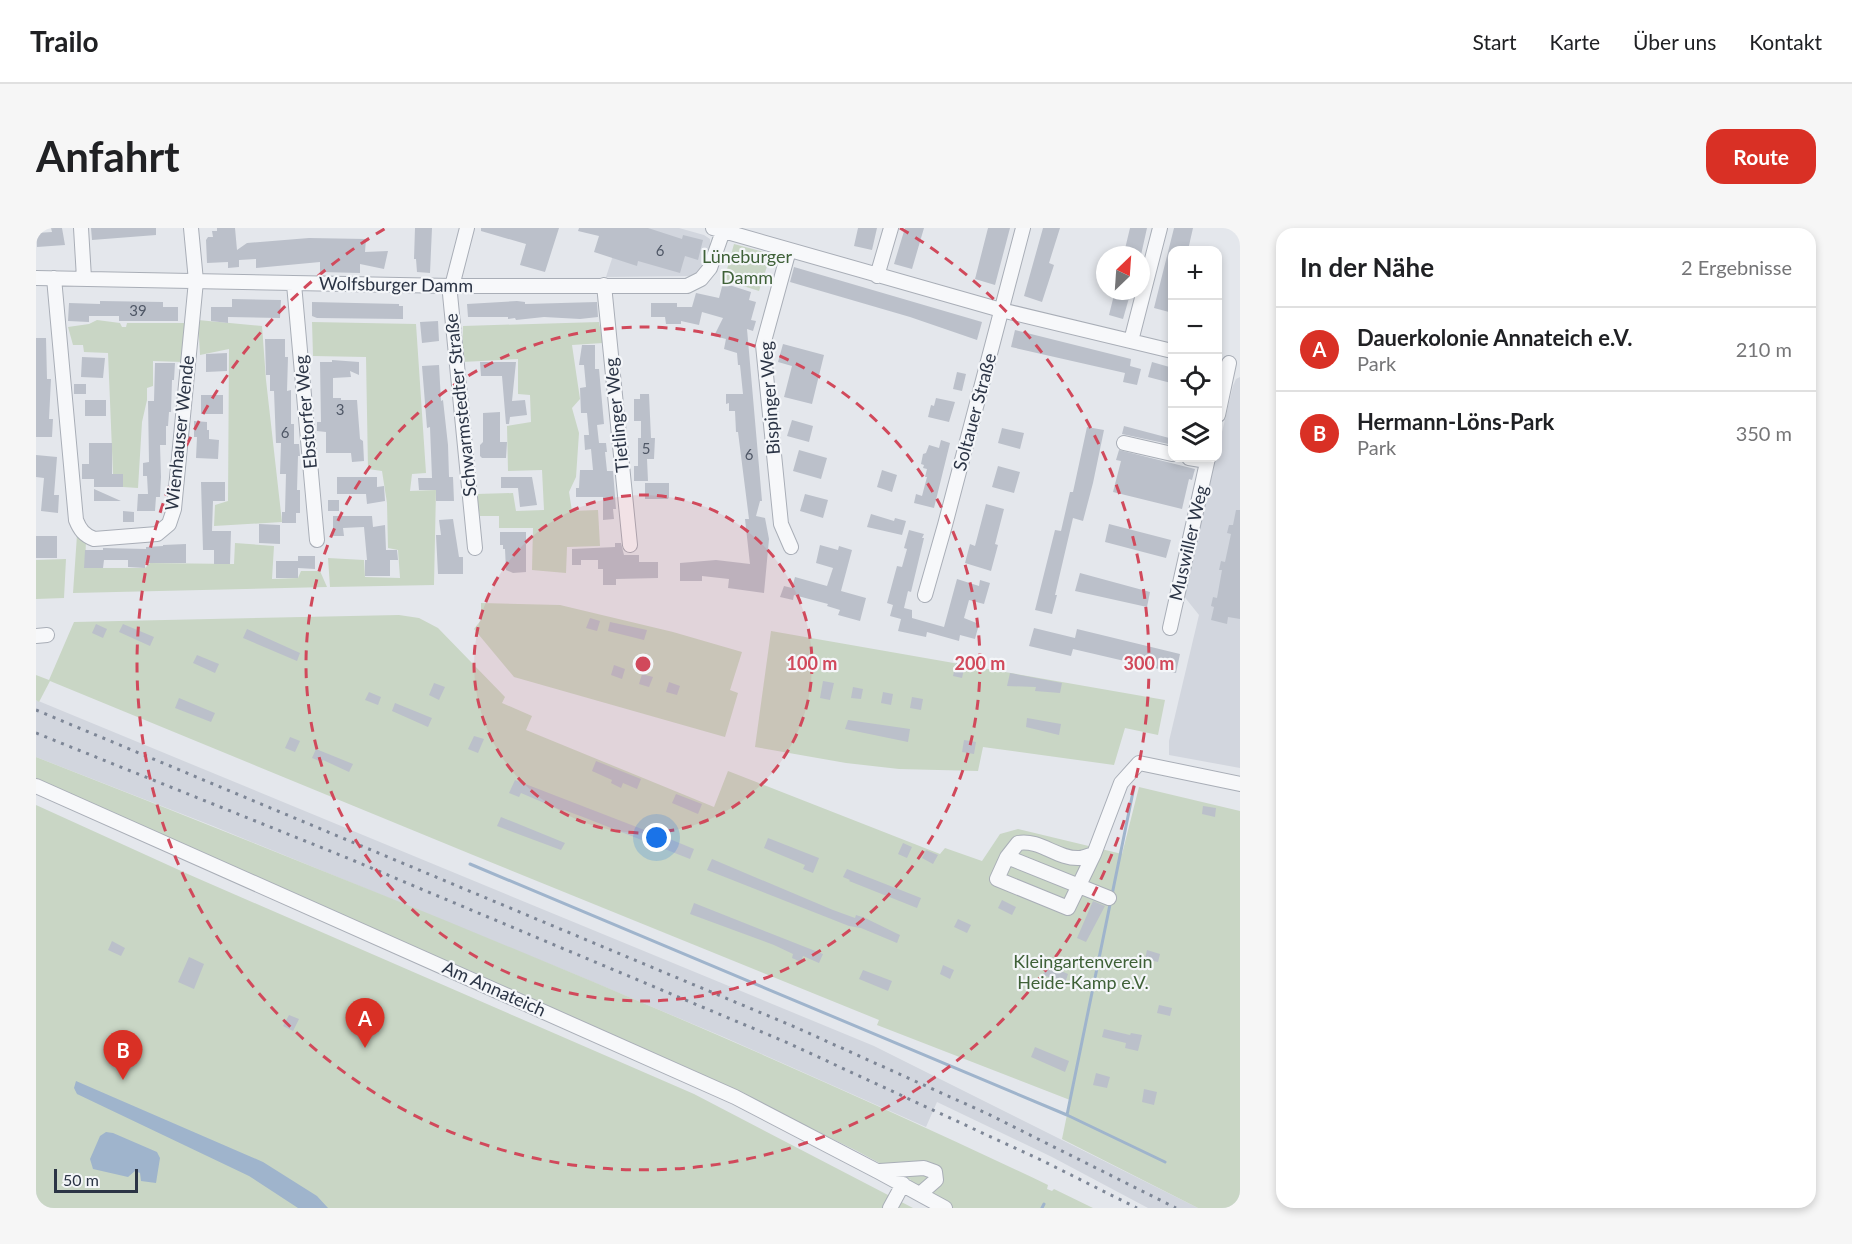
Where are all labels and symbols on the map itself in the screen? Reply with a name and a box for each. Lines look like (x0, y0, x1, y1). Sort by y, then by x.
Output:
house number: 6 (656, 241, 665, 259)
park label: Lüneburger Damm (702, 245, 792, 288)
north arrow (1096, 246, 1150, 300)
street label: Wolfsburger Damm (319, 272, 473, 296)
house number: 39 (129, 301, 147, 319)
street label: Schwarmstedter Straße (439, 312, 481, 498)
street label: Bispinger Weg (754, 341, 784, 456)
street label: Soltauer Straße (948, 350, 1000, 473)
street label: Wienhauser Wende (160, 354, 198, 512)
street label: Ebstorfer Weg (289, 354, 321, 470)
street label: Tietlinger Weg (599, 357, 633, 474)
house number: 3 (336, 400, 344, 418)
house number: 6 (281, 423, 290, 441)
house number: 5 (642, 439, 650, 457)
house number: 6 (745, 445, 754, 463)
street label: Muswiller Weg (1164, 483, 1212, 603)
text: 100 m (787, 652, 837, 674)
text: 200 m (955, 652, 1005, 674)
text: 300 m (1124, 652, 1174, 674)
centre of rings (633, 654, 653, 674)
your location (642, 823, 671, 852)
park label: Kleingartenverein Heide-Kamp e.V. (1013, 950, 1153, 993)
street label: Am Annateich (439, 955, 550, 1021)
pin: A (346, 998, 384, 1048)
pin: B (104, 1030, 142, 1080)
scale bar (54, 1166, 138, 1194)

